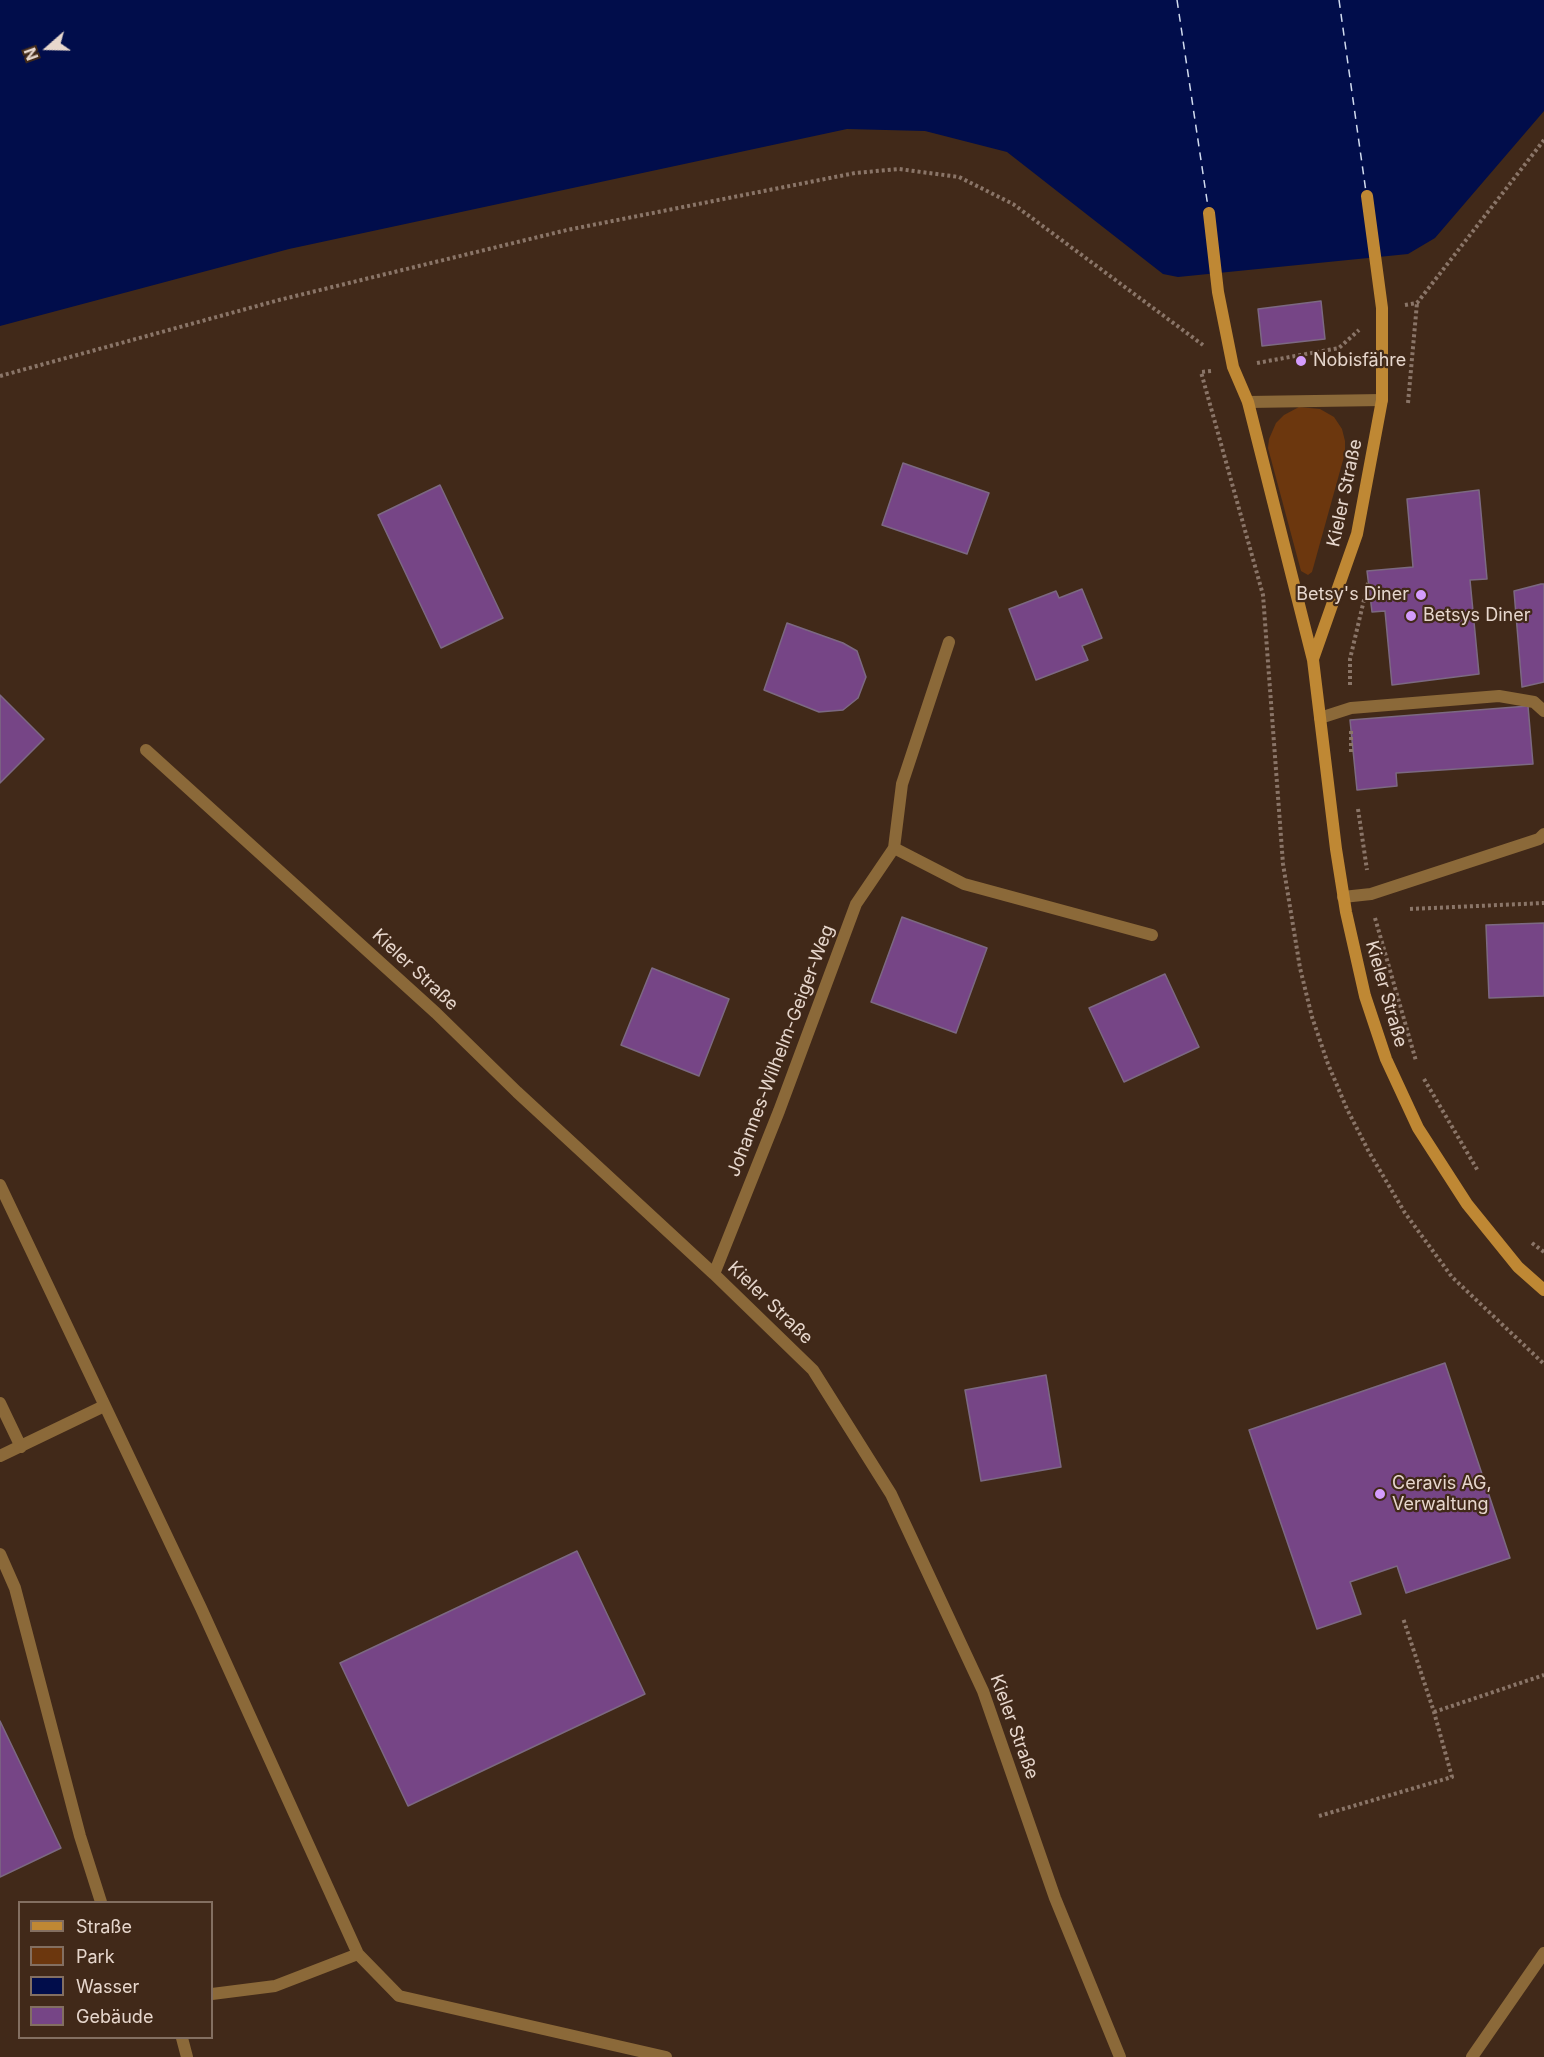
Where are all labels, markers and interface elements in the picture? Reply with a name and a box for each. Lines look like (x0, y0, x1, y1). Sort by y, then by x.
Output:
north arrow (18, 18, 78, 78)
text: N (20, 45, 43, 63)
place label: Nobisfähre (1313, 350, 1406, 372)
marker: Nobisfähre (1294, 354, 1308, 368)
street label: Kieler Straße (1323, 437, 1367, 549)
place label: Betsy's Diner (1296, 584, 1409, 606)
marker: Betsy's Diner (1414, 588, 1428, 602)
place label: Betsys Diner (1423, 605, 1530, 627)
marker: Betsys Diner (1404, 609, 1418, 623)
street label: Johannes-Wilhelm-Geiger-Weg (723, 922, 839, 1180)
street label: Kieler Straße (367, 925, 463, 1015)
street label: Kieler Straße (1360, 938, 1412, 1050)
street label: Kieler Straße (723, 1257, 817, 1349)
place label: Ceravis AG, Verwaltung (1392, 1473, 1492, 1516)
marker: Ceravis AG, Verwaltung (1373, 1487, 1387, 1501)
street label: Kieler Straße (985, 1672, 1043, 1782)
legend (18, 1901, 213, 2039)
text: Straße (76, 1916, 132, 1937)
text: Park (76, 1946, 115, 1967)
text: Wasser (76, 1976, 139, 1997)
text: Gebäude (76, 2006, 153, 2027)

